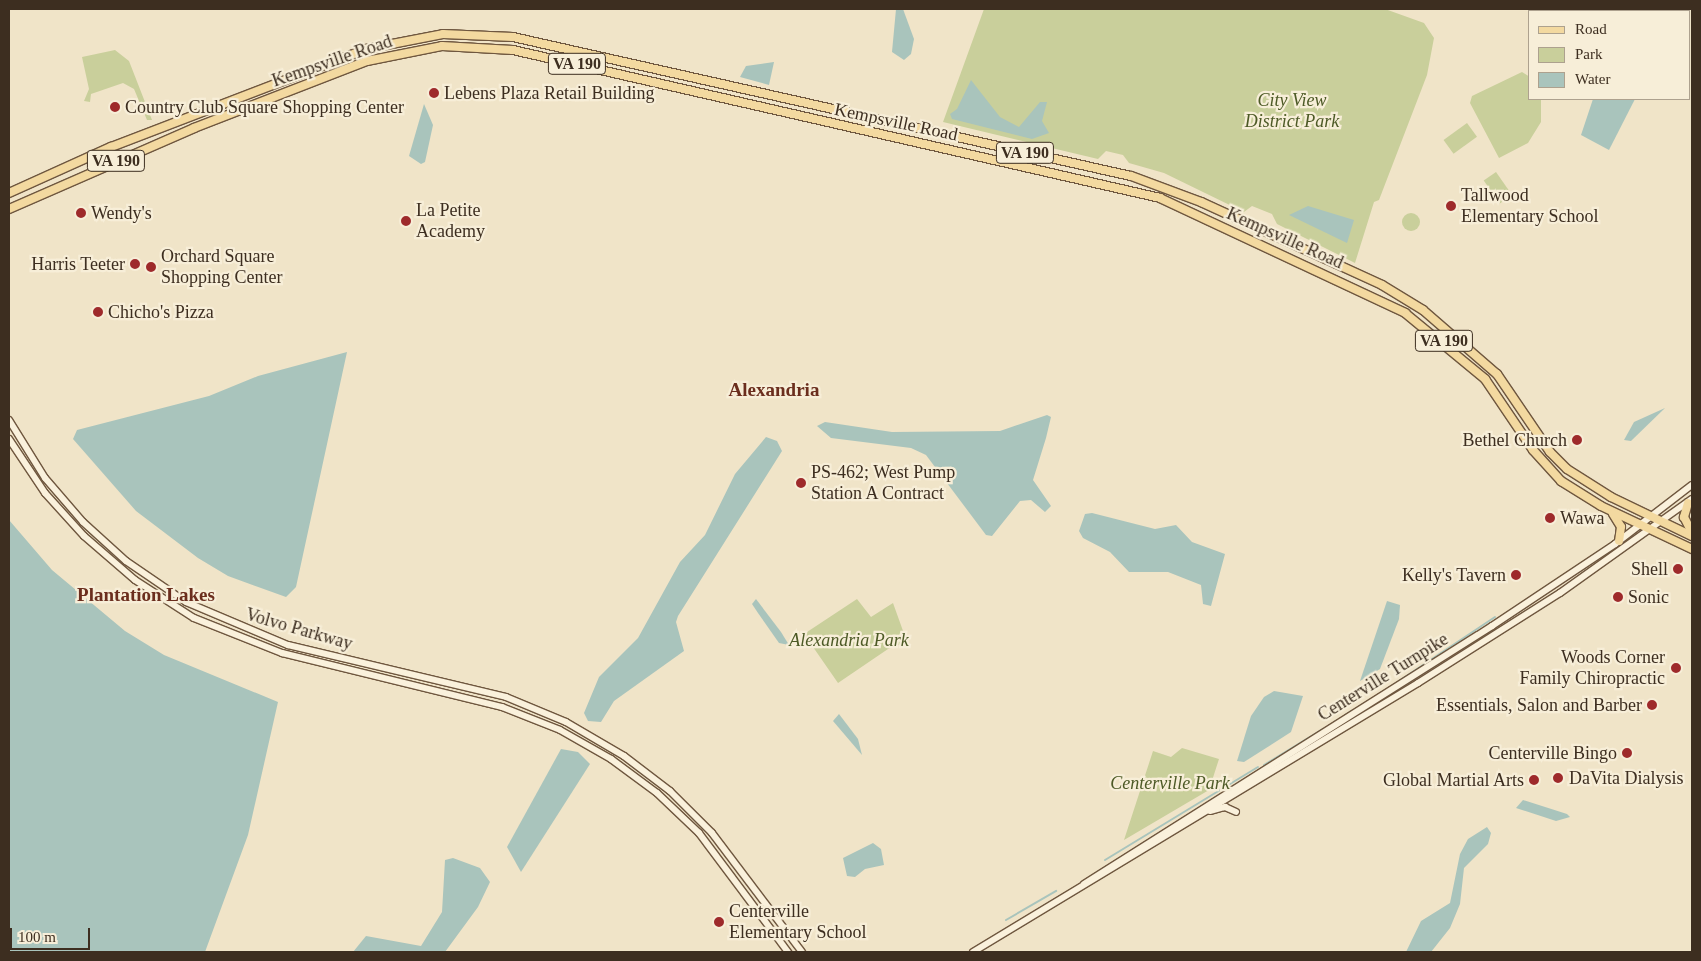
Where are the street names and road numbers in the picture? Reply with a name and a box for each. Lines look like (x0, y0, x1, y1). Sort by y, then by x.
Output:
street label: Kempsville Road (269, 30, 395, 92)
road number: VA 190 (547, 51, 607, 78)
street label: Kempsville Road (832, 98, 960, 146)
road number: VA 190 (995, 140, 1055, 167)
road number: VA 190 (86, 148, 146, 175)
street label: Kempsville Road (1223, 203, 1347, 273)
road number: VA 190 (1414, 328, 1474, 354)
street label: Volvo Parkway (243, 603, 355, 655)
street label: Centerville Turnpike (1314, 628, 1452, 726)

